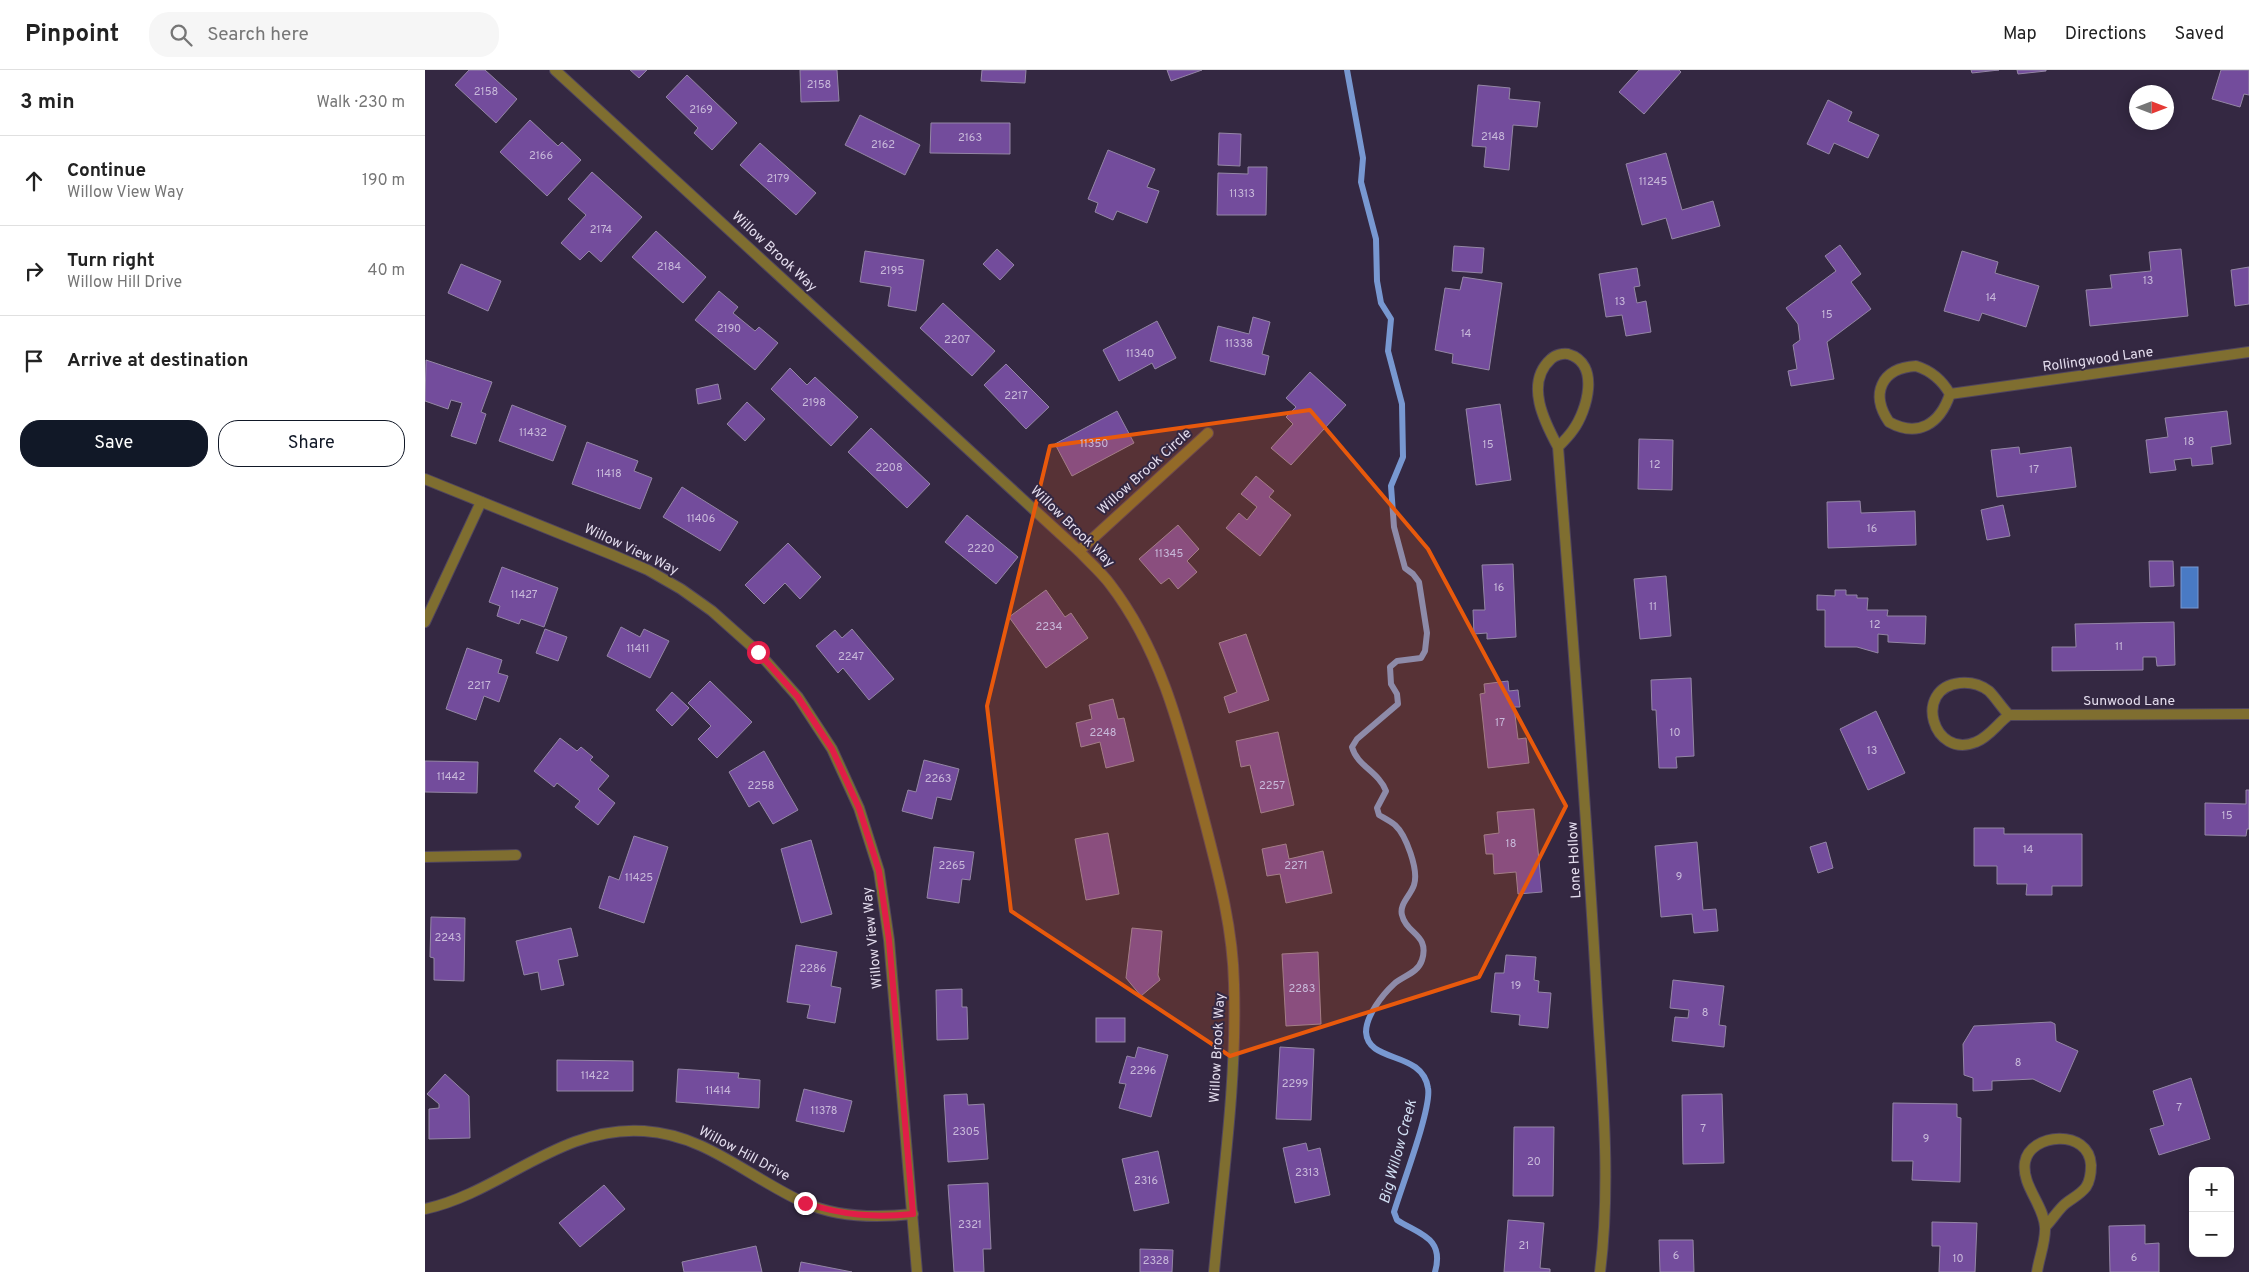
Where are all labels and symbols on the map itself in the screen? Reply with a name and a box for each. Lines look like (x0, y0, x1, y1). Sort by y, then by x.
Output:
house number: 2158 (807, 78, 831, 92)
house number: 2158 (474, 85, 498, 99)
north arrow (2129, 85, 2174, 130)
house number: 2169 (689, 103, 713, 117)
house number: 2148 (1481, 130, 1505, 144)
house number: 2163 (958, 131, 982, 145)
house number: 2162 (871, 138, 895, 152)
house number: 2166 (529, 149, 553, 163)
house number: 2179 (766, 172, 790, 186)
house number: 11245 (1639, 175, 1667, 189)
house number: 11313 (1229, 187, 1255, 201)
street label: Willow Brook Way (728, 208, 820, 296)
house number: 2174 (590, 223, 612, 237)
house number: 2184 (657, 260, 681, 274)
house number: 2195 (880, 264, 904, 278)
house number: 13 (2143, 274, 2153, 288)
house number: 14 (1986, 291, 1997, 305)
house number: 13 (1615, 295, 1625, 309)
house number: 15 (1822, 308, 1833, 322)
house number: 2190 (717, 322, 741, 336)
house number: 14 (1461, 327, 1472, 341)
house number: 2207 (944, 333, 970, 347)
house number: 11338 (1225, 337, 1253, 351)
street label: Rollingwood Lane (2041, 344, 2155, 376)
house number: 11340 (1126, 347, 1154, 361)
house number: 2217 (1004, 389, 1028, 403)
house number: 2198 (802, 396, 826, 410)
street label: Willow Brook Circle (1095, 425, 1195, 519)
house number: 11432 (519, 426, 547, 440)
house number: 18 (2184, 435, 2194, 449)
house number: 11350 (1080, 437, 1108, 451)
house number: 15 (1483, 438, 1494, 452)
house number: 12 (1650, 458, 1660, 472)
house number: 2208 (875, 461, 903, 475)
house number: 17 (2029, 463, 2039, 477)
house number: 11418 (596, 467, 622, 481)
street label: Willow Brook Way (1026, 483, 1118, 571)
house number: 11406 (687, 512, 715, 526)
street label: Willow View Way (581, 521, 681, 579)
house number: 16 (1867, 522, 1877, 536)
house number: 2220 (967, 542, 995, 556)
house number: 11345 (1155, 547, 1183, 561)
house number: 16 (1494, 581, 1504, 595)
house number: 11427 (510, 588, 538, 602)
house number: 11 (1649, 600, 1657, 614)
house number: 12 (1870, 618, 1880, 632)
house number: 2234 (1036, 620, 1063, 634)
house number: 11 (2115, 640, 2123, 654)
route start (747, 641, 770, 664)
house number: 11411 (626, 642, 650, 656)
house number: 2247 (838, 650, 864, 664)
house number: 2217 (467, 679, 491, 693)
street label: Sunwood Lane (2083, 693, 2175, 710)
house number: 17 (1495, 716, 1505, 730)
house number: 2248 (1090, 726, 1116, 740)
house number: 10 (1669, 726, 1681, 740)
house number: 13 (1867, 744, 1877, 758)
house number: 11442 (437, 770, 465, 784)
house number: 2263 (925, 772, 951, 786)
house number: 2258 (747, 779, 775, 793)
house number: 2257 (1259, 779, 1285, 793)
house number: 15 (2222, 809, 2233, 823)
street label: Lone Hollow (1564, 821, 1586, 899)
house number: 18 (1506, 837, 1516, 851)
house number: 14 (2023, 843, 2034, 857)
house number: 2265 (939, 859, 966, 873)
house number: 2271 (1284, 859, 1308, 873)
house number: 9 (1676, 870, 1682, 884)
house number: 11425 (625, 871, 653, 885)
street label: Willow View Way (859, 886, 887, 990)
house number: 2243 (435, 931, 461, 945)
house number: 2286 (800, 962, 826, 976)
house number: 19 (1511, 979, 1521, 993)
house number: 2283 (1289, 982, 1315, 996)
street label: Willow Brook Way (1207, 992, 1229, 1104)
house number: 8 (1702, 1006, 1708, 1020)
house number: 8 (2015, 1056, 2021, 1070)
house number: 2296 (1130, 1064, 1156, 1078)
house number: 11422 (581, 1069, 609, 1083)
house number: 2299 (1282, 1077, 1308, 1091)
house number: 11414 (705, 1084, 731, 1098)
water label: Big Willow Creek (1376, 1097, 1422, 1206)
house number: 7 (2176, 1101, 2182, 1115)
house number: 11378 (811, 1104, 837, 1118)
house number: 7 (1700, 1122, 1706, 1136)
street label: Willow Hill Drive (696, 1123, 792, 1185)
house number: 2305 (952, 1125, 980, 1139)
house number: 9 (1923, 1132, 1929, 1146)
house number: 20 (1527, 1155, 1541, 1169)
house number: 2313 (1295, 1166, 1319, 1180)
house number: 2316 (1134, 1174, 1158, 1188)
route end (794, 1192, 817, 1215)
house number: 2321 (958, 1218, 982, 1232)
house number: 21 (1519, 1239, 1529, 1253)
house number: 6 (1673, 1249, 1679, 1263)
house number: 6 (2131, 1251, 2137, 1265)
house number: 10 (1952, 1252, 1964, 1266)
house number: 2328 (1143, 1254, 1169, 1268)

